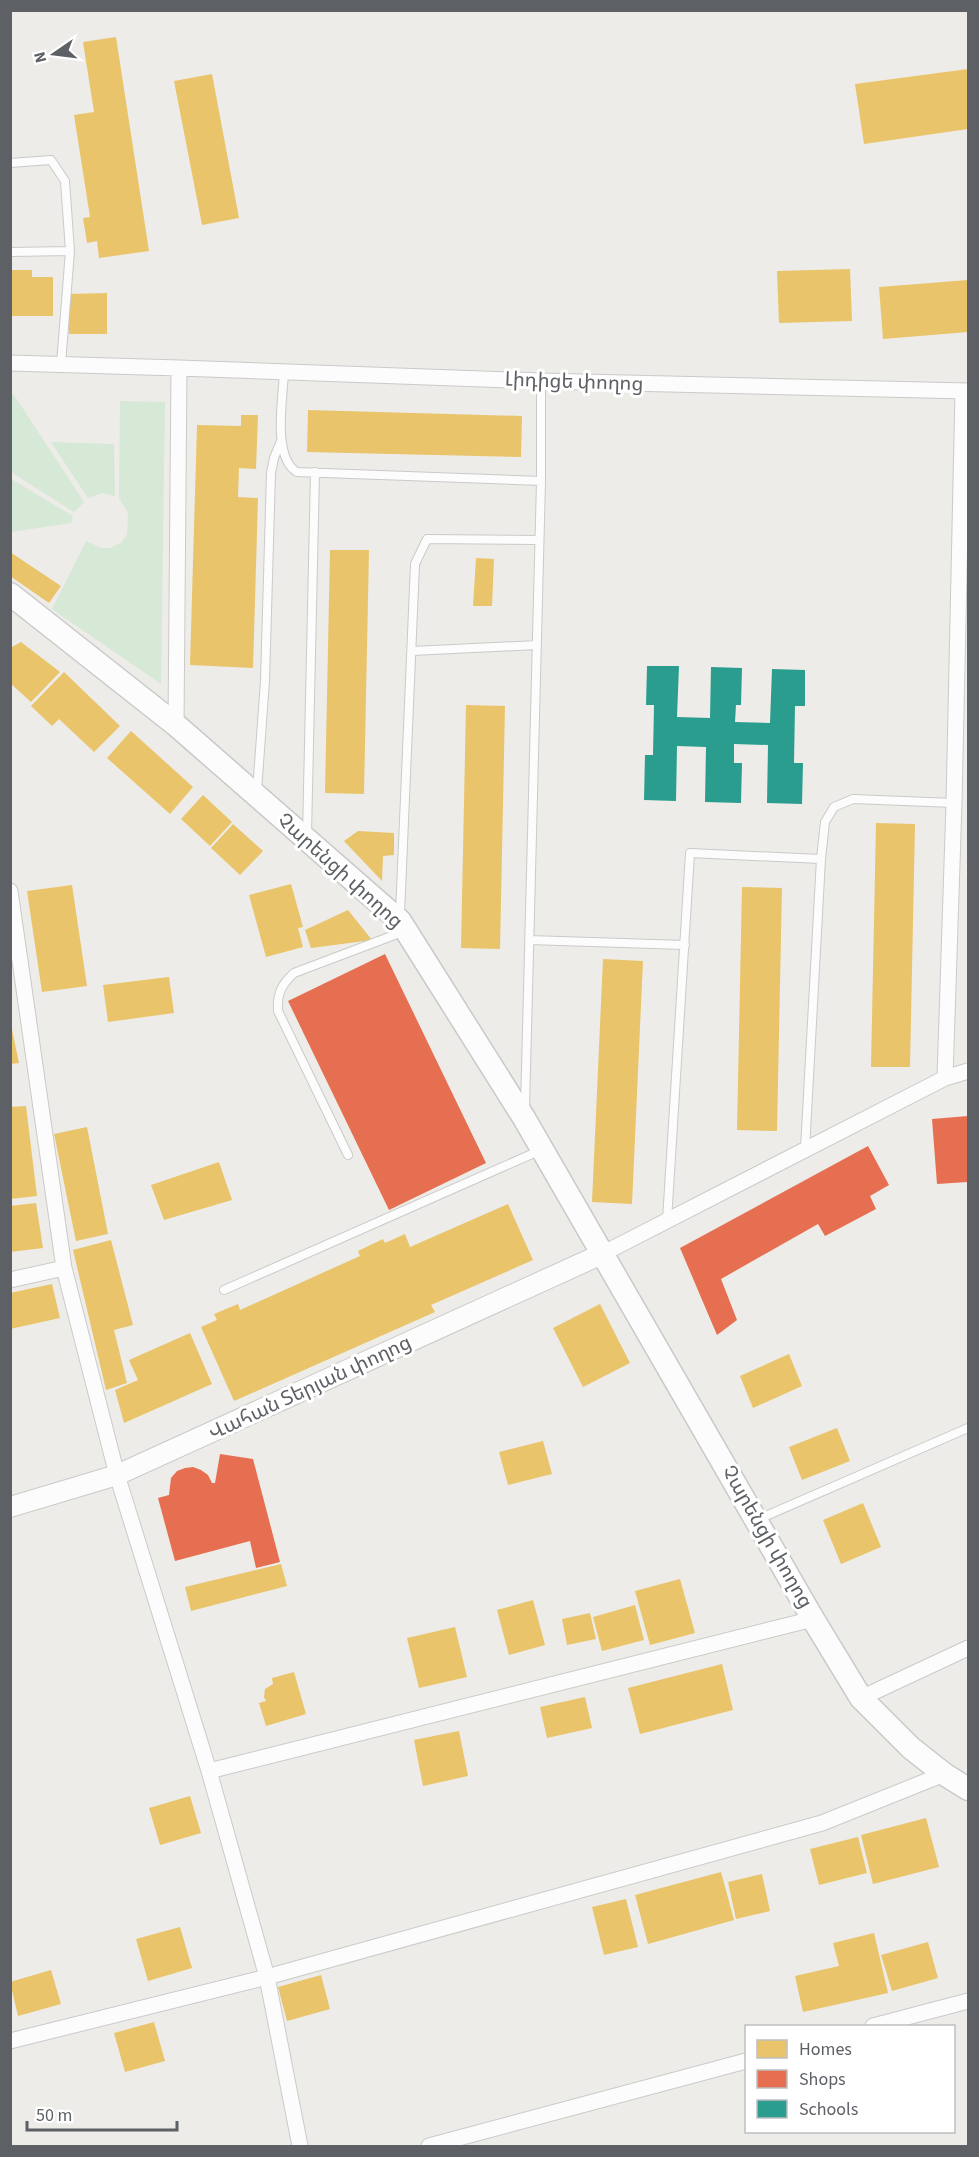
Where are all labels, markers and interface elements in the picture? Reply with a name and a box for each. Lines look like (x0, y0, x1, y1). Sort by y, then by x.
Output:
north arrow (24, 24, 84, 84)
text: N (28, 50, 52, 65)
street label: Լիդիցե փողոց (504, 366, 644, 398)
street label: Չարենցի փողոց (271, 807, 409, 935)
street label: Վահան Տերյան փողոց (204, 1329, 416, 1447)
street label: Չարենցի փողոց (715, 1460, 819, 1614)
legend (745, 2025, 955, 2133)
text: Homes (799, 2037, 852, 2062)
text: Shops (799, 2067, 846, 2092)
scale bar (27, 2094, 177, 2132)
text: Schools (799, 2097, 858, 2122)
text: 50 m (36, 2103, 72, 2128)

